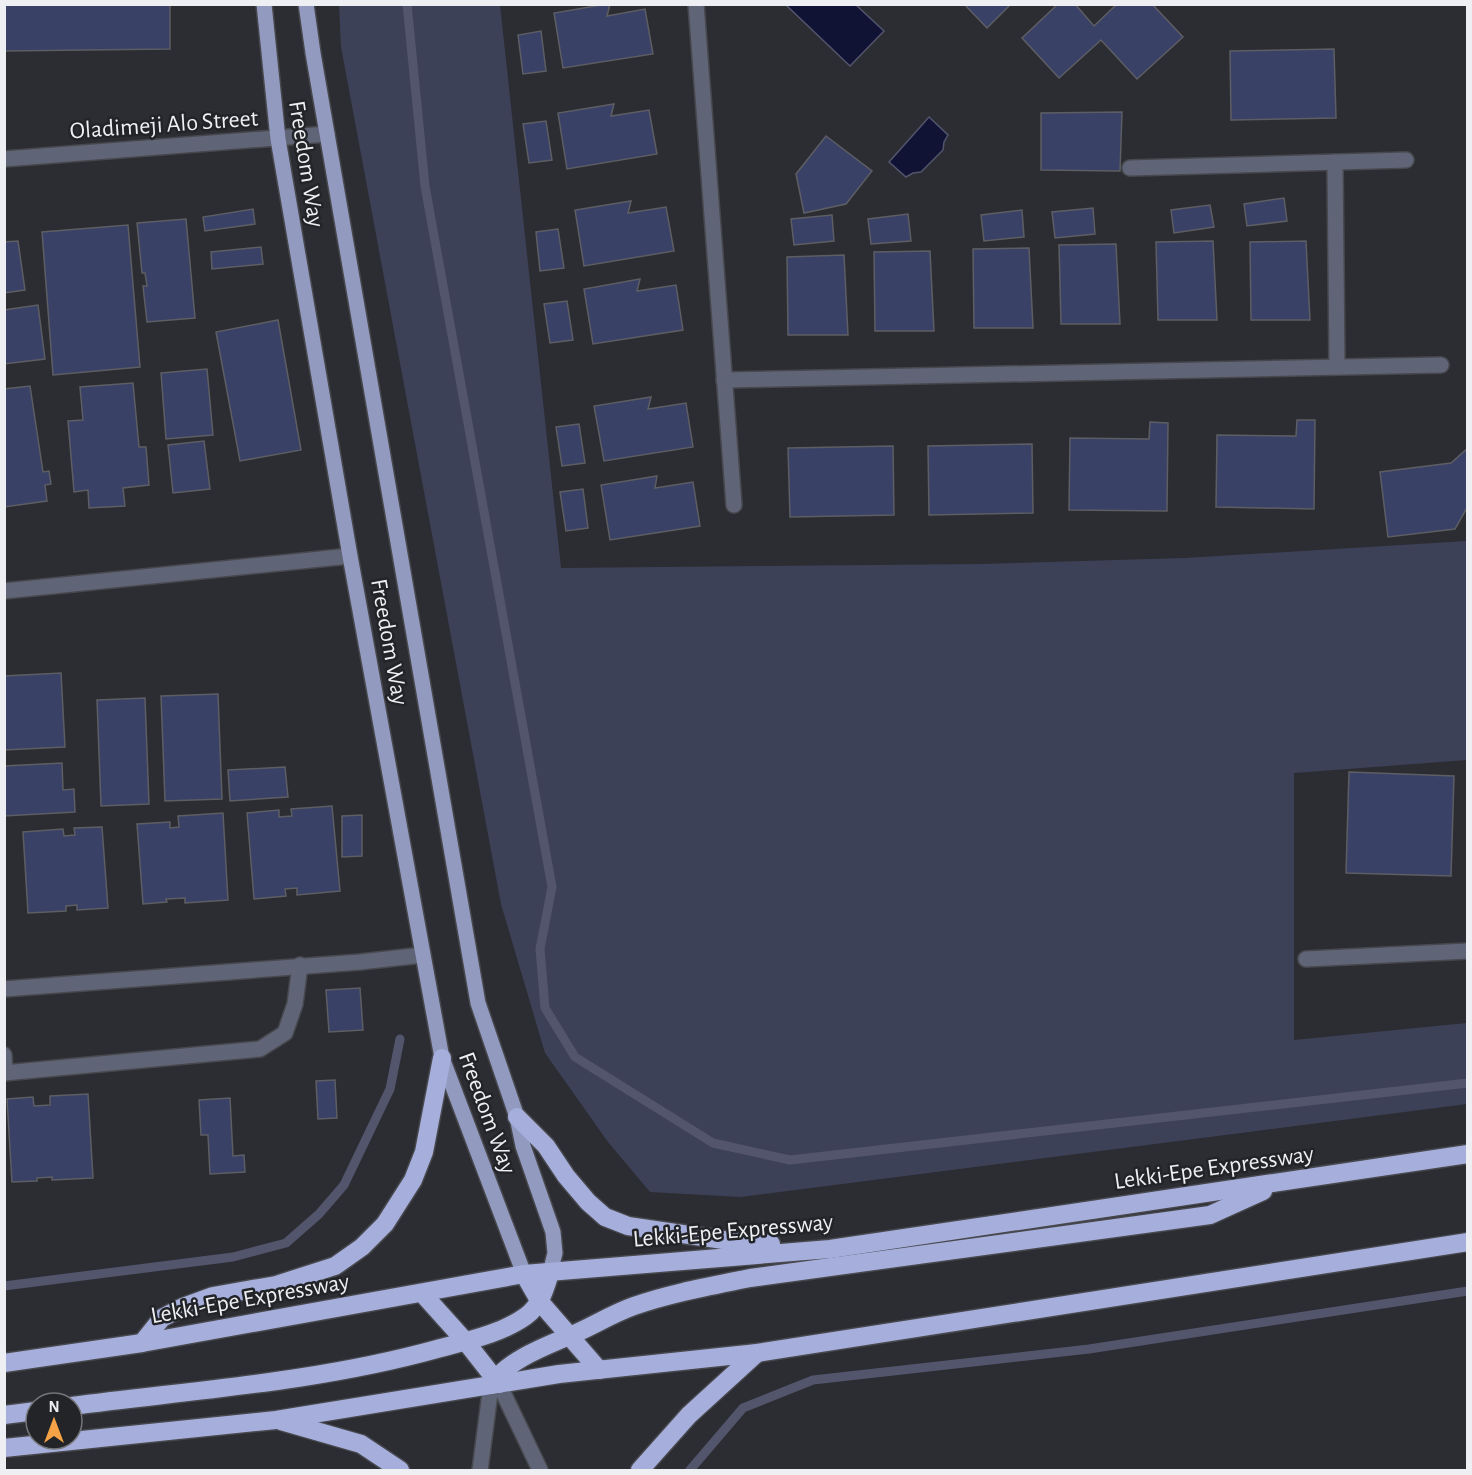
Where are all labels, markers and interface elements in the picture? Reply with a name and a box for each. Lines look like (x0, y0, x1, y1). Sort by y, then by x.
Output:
street label: Freedom Way (284, 99, 328, 229)
street label: Oladimeji Alo Street (69, 106, 259, 144)
street label: Freedom Way (366, 577, 412, 707)
street label: Freedom Way (454, 1049, 520, 1177)
street label: Lekki-Epe Expressway (1113, 1142, 1315, 1194)
street label: Lekki-Epe Expressway (632, 1210, 834, 1252)
street label: Lekki-Epe Expressway (149, 1270, 351, 1328)
north arrow (24, 1391, 84, 1451)
text: N (48, 1399, 60, 1415)

